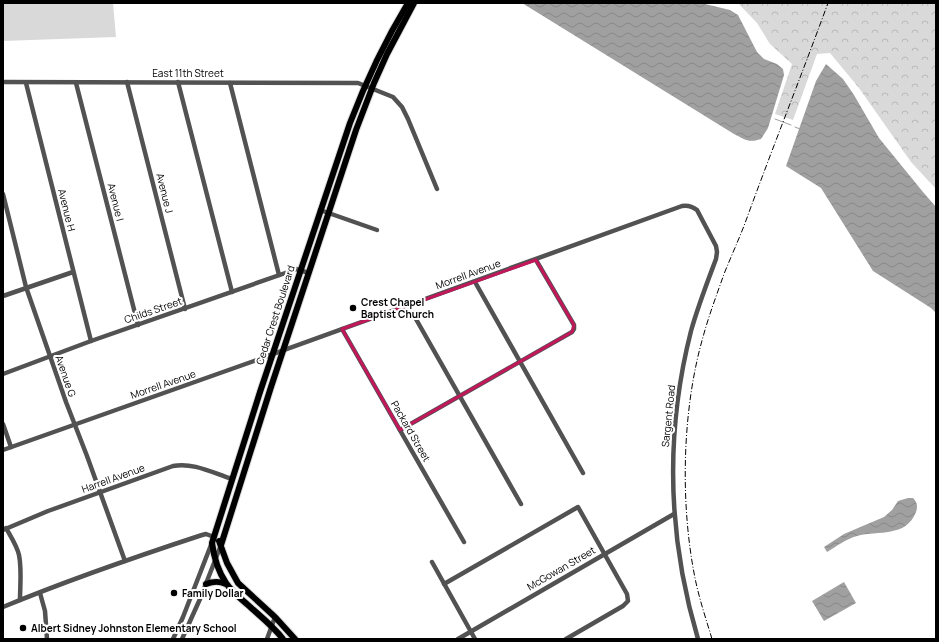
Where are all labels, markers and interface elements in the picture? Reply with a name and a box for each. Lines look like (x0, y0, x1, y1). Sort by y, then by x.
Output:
street label: East 11th Street (152, 66, 224, 80)
street label: Avenue J (153, 171, 177, 215)
street label: Avenue I (105, 182, 127, 222)
street label: Avenue H (55, 187, 79, 233)
street label: Morrell Avenue (434, 256, 503, 292)
street label: Cedar Crest Boulevard (252, 264, 298, 366)
street label: Childs Street (122, 294, 184, 326)
place label: Crest Chapel Baptist Church (361, 295, 434, 321)
marker: Crest Chapel Baptist Church (348, 303, 358, 313)
street label: Avenue G (52, 353, 80, 399)
street label: Morrell Avenue (128, 366, 198, 402)
street label: Sargent Road (658, 384, 678, 448)
street label: Packard Street (388, 398, 434, 464)
street label: Harrell Avenue (79, 460, 147, 496)
street label: McGowan Street (524, 543, 598, 593)
place label: Family Dollar (182, 586, 244, 600)
marker: Family Dollar (169, 588, 179, 598)
place label: Albert Sidney Johnston Elementary School (31, 621, 237, 635)
marker: Albert Sidney Johnston Elementary School (18, 623, 28, 633)

